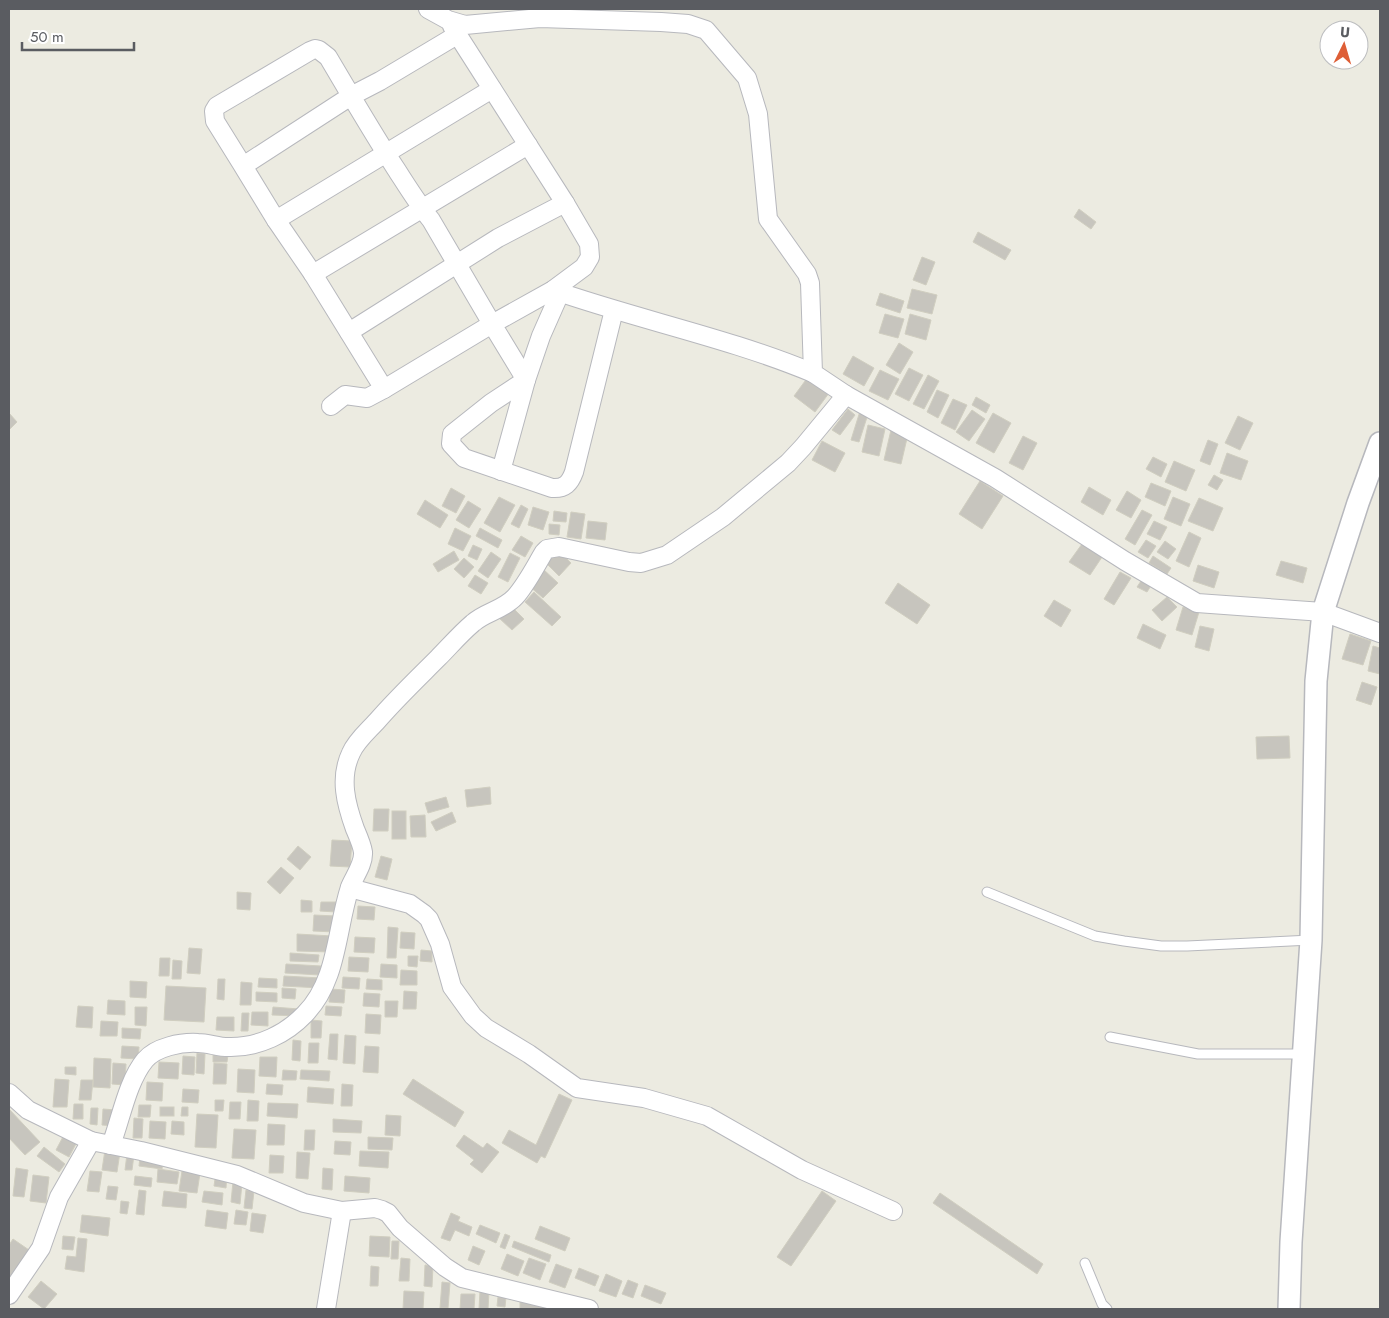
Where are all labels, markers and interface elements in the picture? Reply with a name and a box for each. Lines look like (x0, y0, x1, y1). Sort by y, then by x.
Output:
scale bar (22, 20, 135, 52)
north arrow (1319, 20, 1369, 70)
text: U (1339, 22, 1351, 42)
text: 50 m (30, 26, 64, 48)

